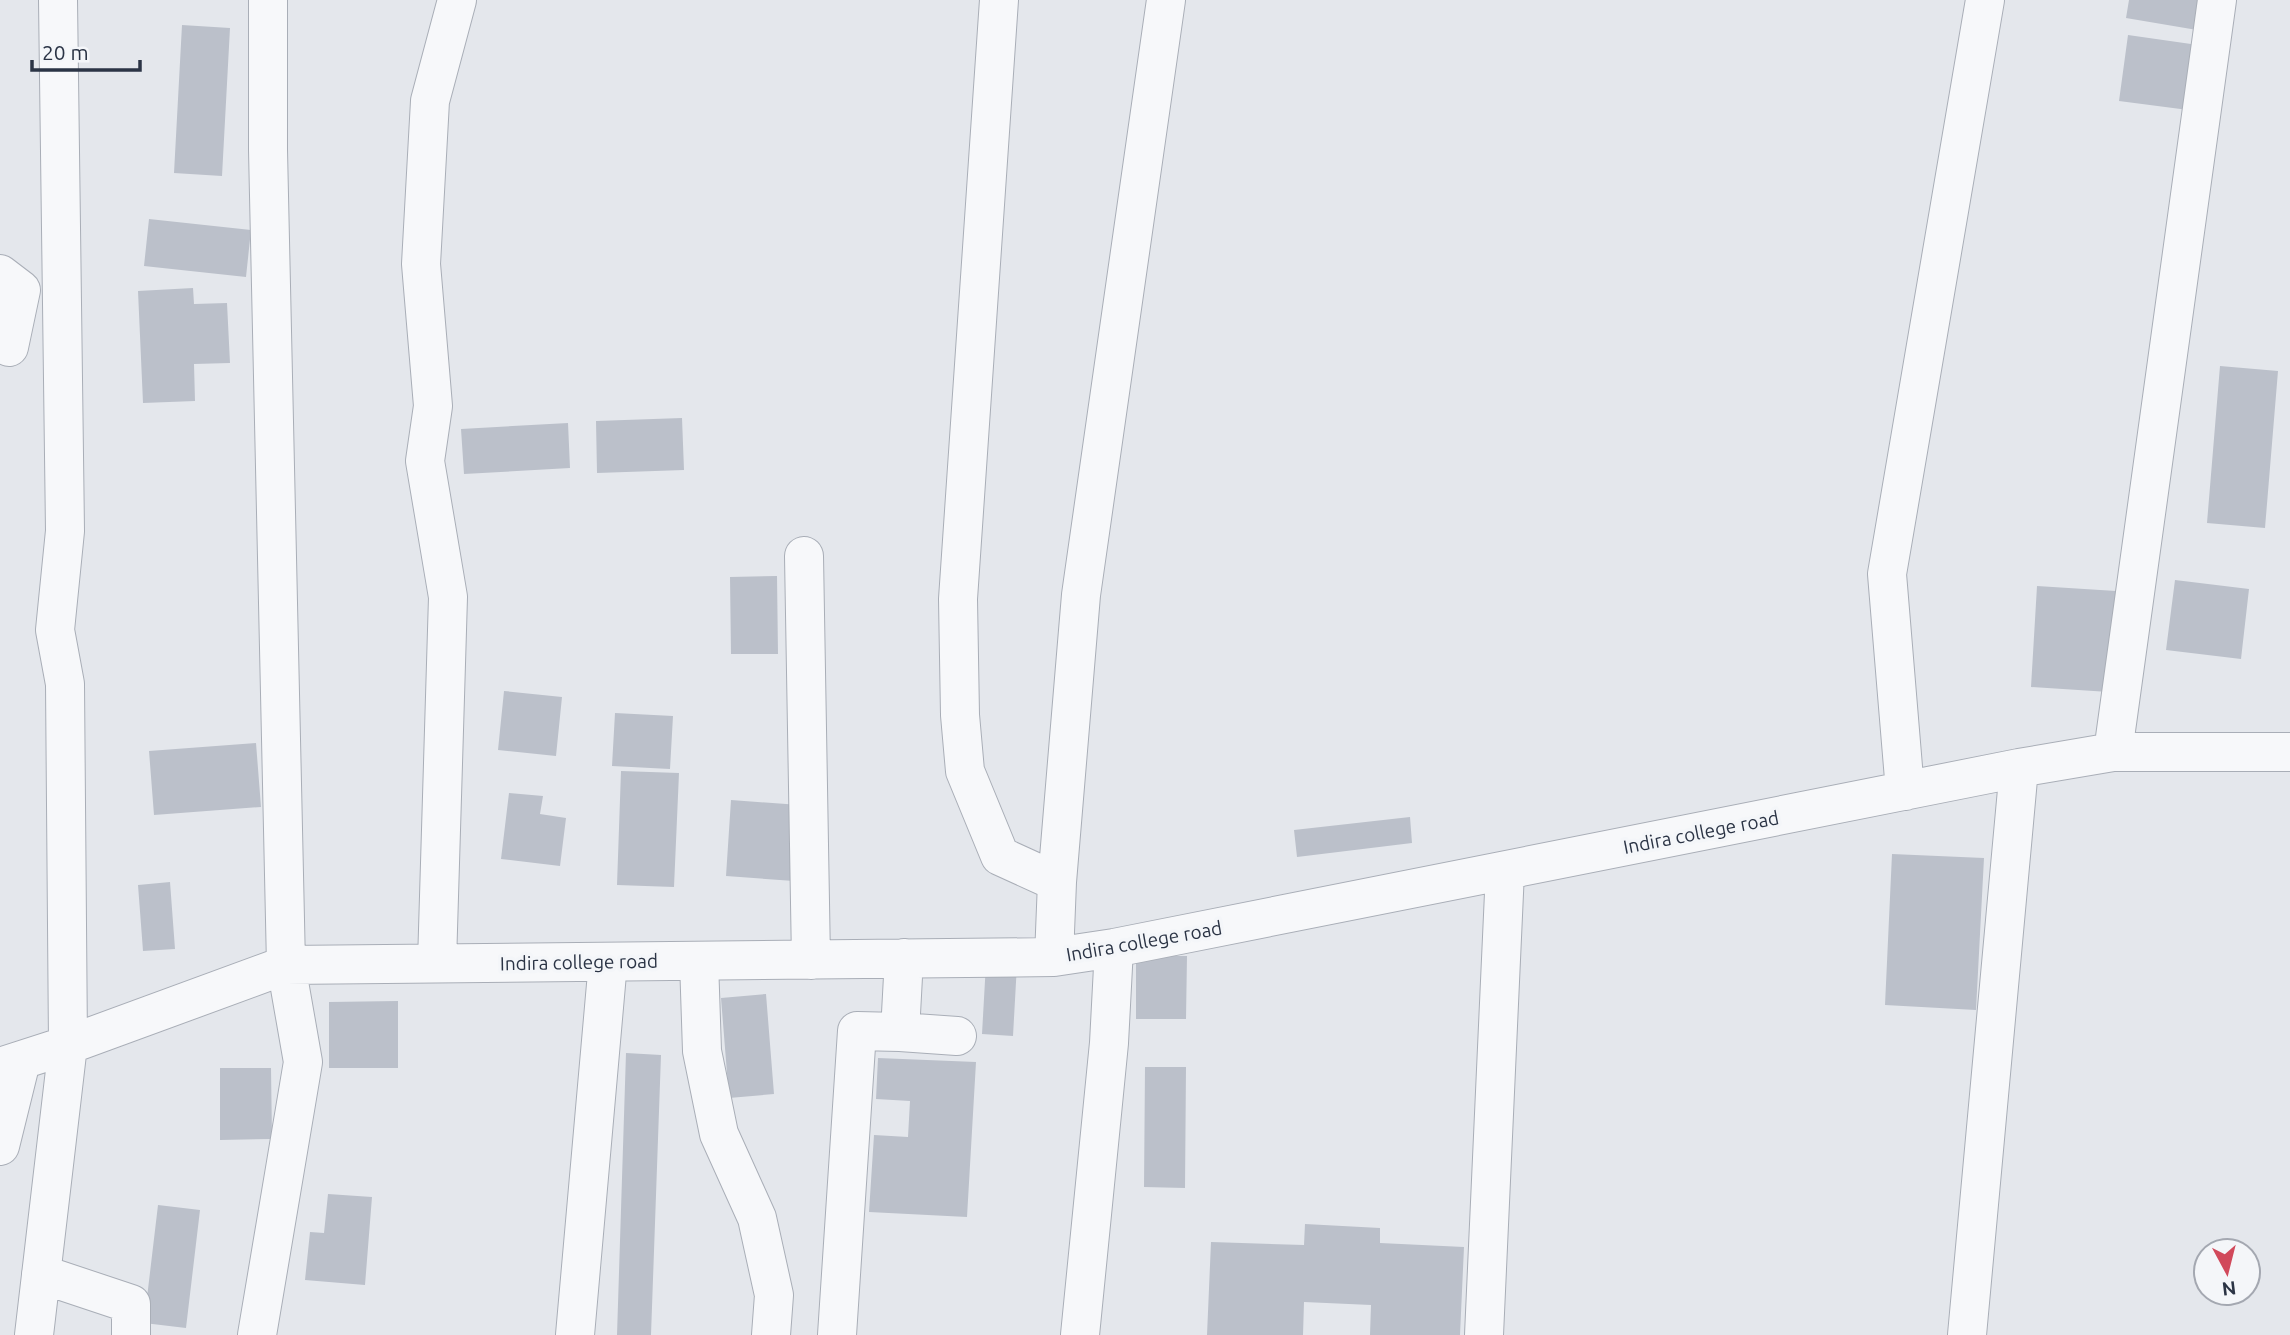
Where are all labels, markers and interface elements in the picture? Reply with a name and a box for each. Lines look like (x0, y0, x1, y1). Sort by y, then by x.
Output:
scale bar (32, 28, 140, 72)
text: 20 m (42, 40, 89, 64)
street label: Indira college road (1621, 806, 1781, 858)
street label: Indira college road (1064, 916, 1224, 966)
street label: Indira college road (500, 950, 658, 974)
north arrow (2192, 1237, 2262, 1307)
text: N (2221, 1277, 2237, 1301)

